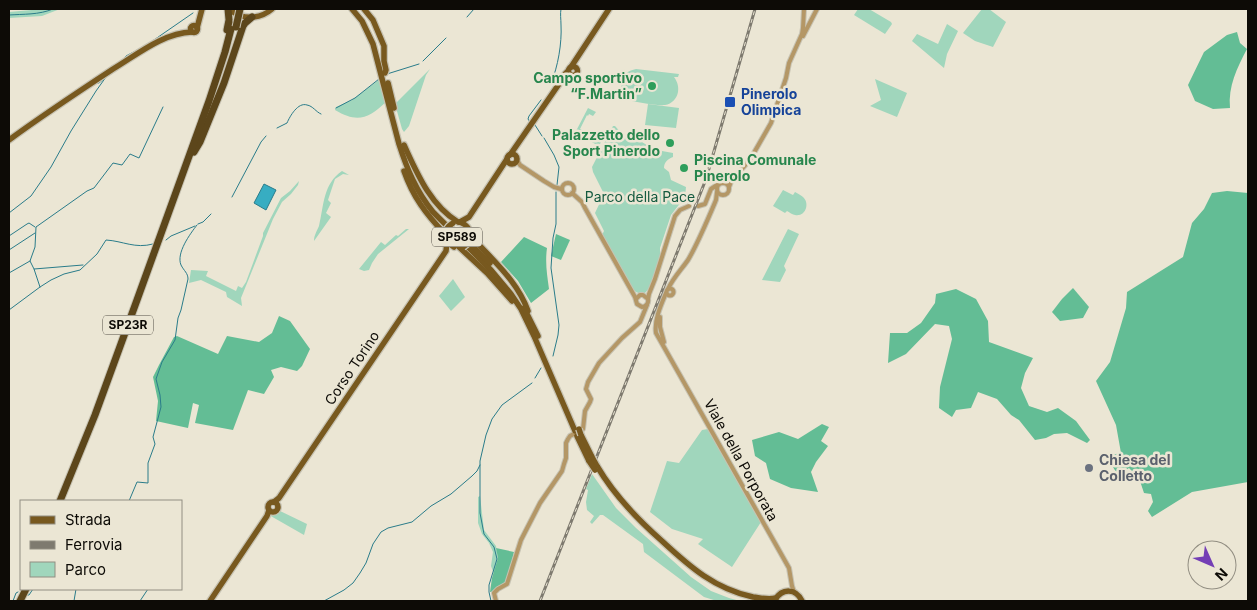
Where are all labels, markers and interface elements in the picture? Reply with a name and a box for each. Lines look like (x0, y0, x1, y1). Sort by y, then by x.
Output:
place label: Campo sportivo “F.Martin” (533, 69, 642, 102)
marker: Campo sportivo “F.Martin” (646, 80, 658, 92)
place label: Pinerolo Olimpica (741, 85, 801, 118)
marker: Pinerolo Olimpica (723, 95, 737, 109)
place label: Palazzetto dello Sport Pinerolo (552, 126, 660, 159)
marker: Palazzetto dello Sport Pinerolo (664, 137, 676, 149)
place label: Piscina Comunale Pinerolo (694, 151, 816, 184)
marker: Piscina Comunale Pinerolo (678, 162, 690, 174)
park label: Parco della Pace (585, 188, 695, 205)
road number: SP589 (432, 228, 482, 246)
road number: SP23R (103, 316, 153, 334)
street label: Corso Torino (321, 328, 383, 408)
street label: Viale della Porporata (701, 396, 782, 524)
place label: Chiesa del Colletto (1099, 451, 1170, 484)
marker: Chiesa del Colletto (1083, 462, 1095, 474)
legend (20, 500, 182, 590)
text: Strada (65, 510, 111, 529)
text: Ferrovia (65, 535, 122, 554)
north arrow (1187, 540, 1237, 590)
text: Parco (65, 560, 106, 579)
text: N (1212, 565, 1231, 584)

